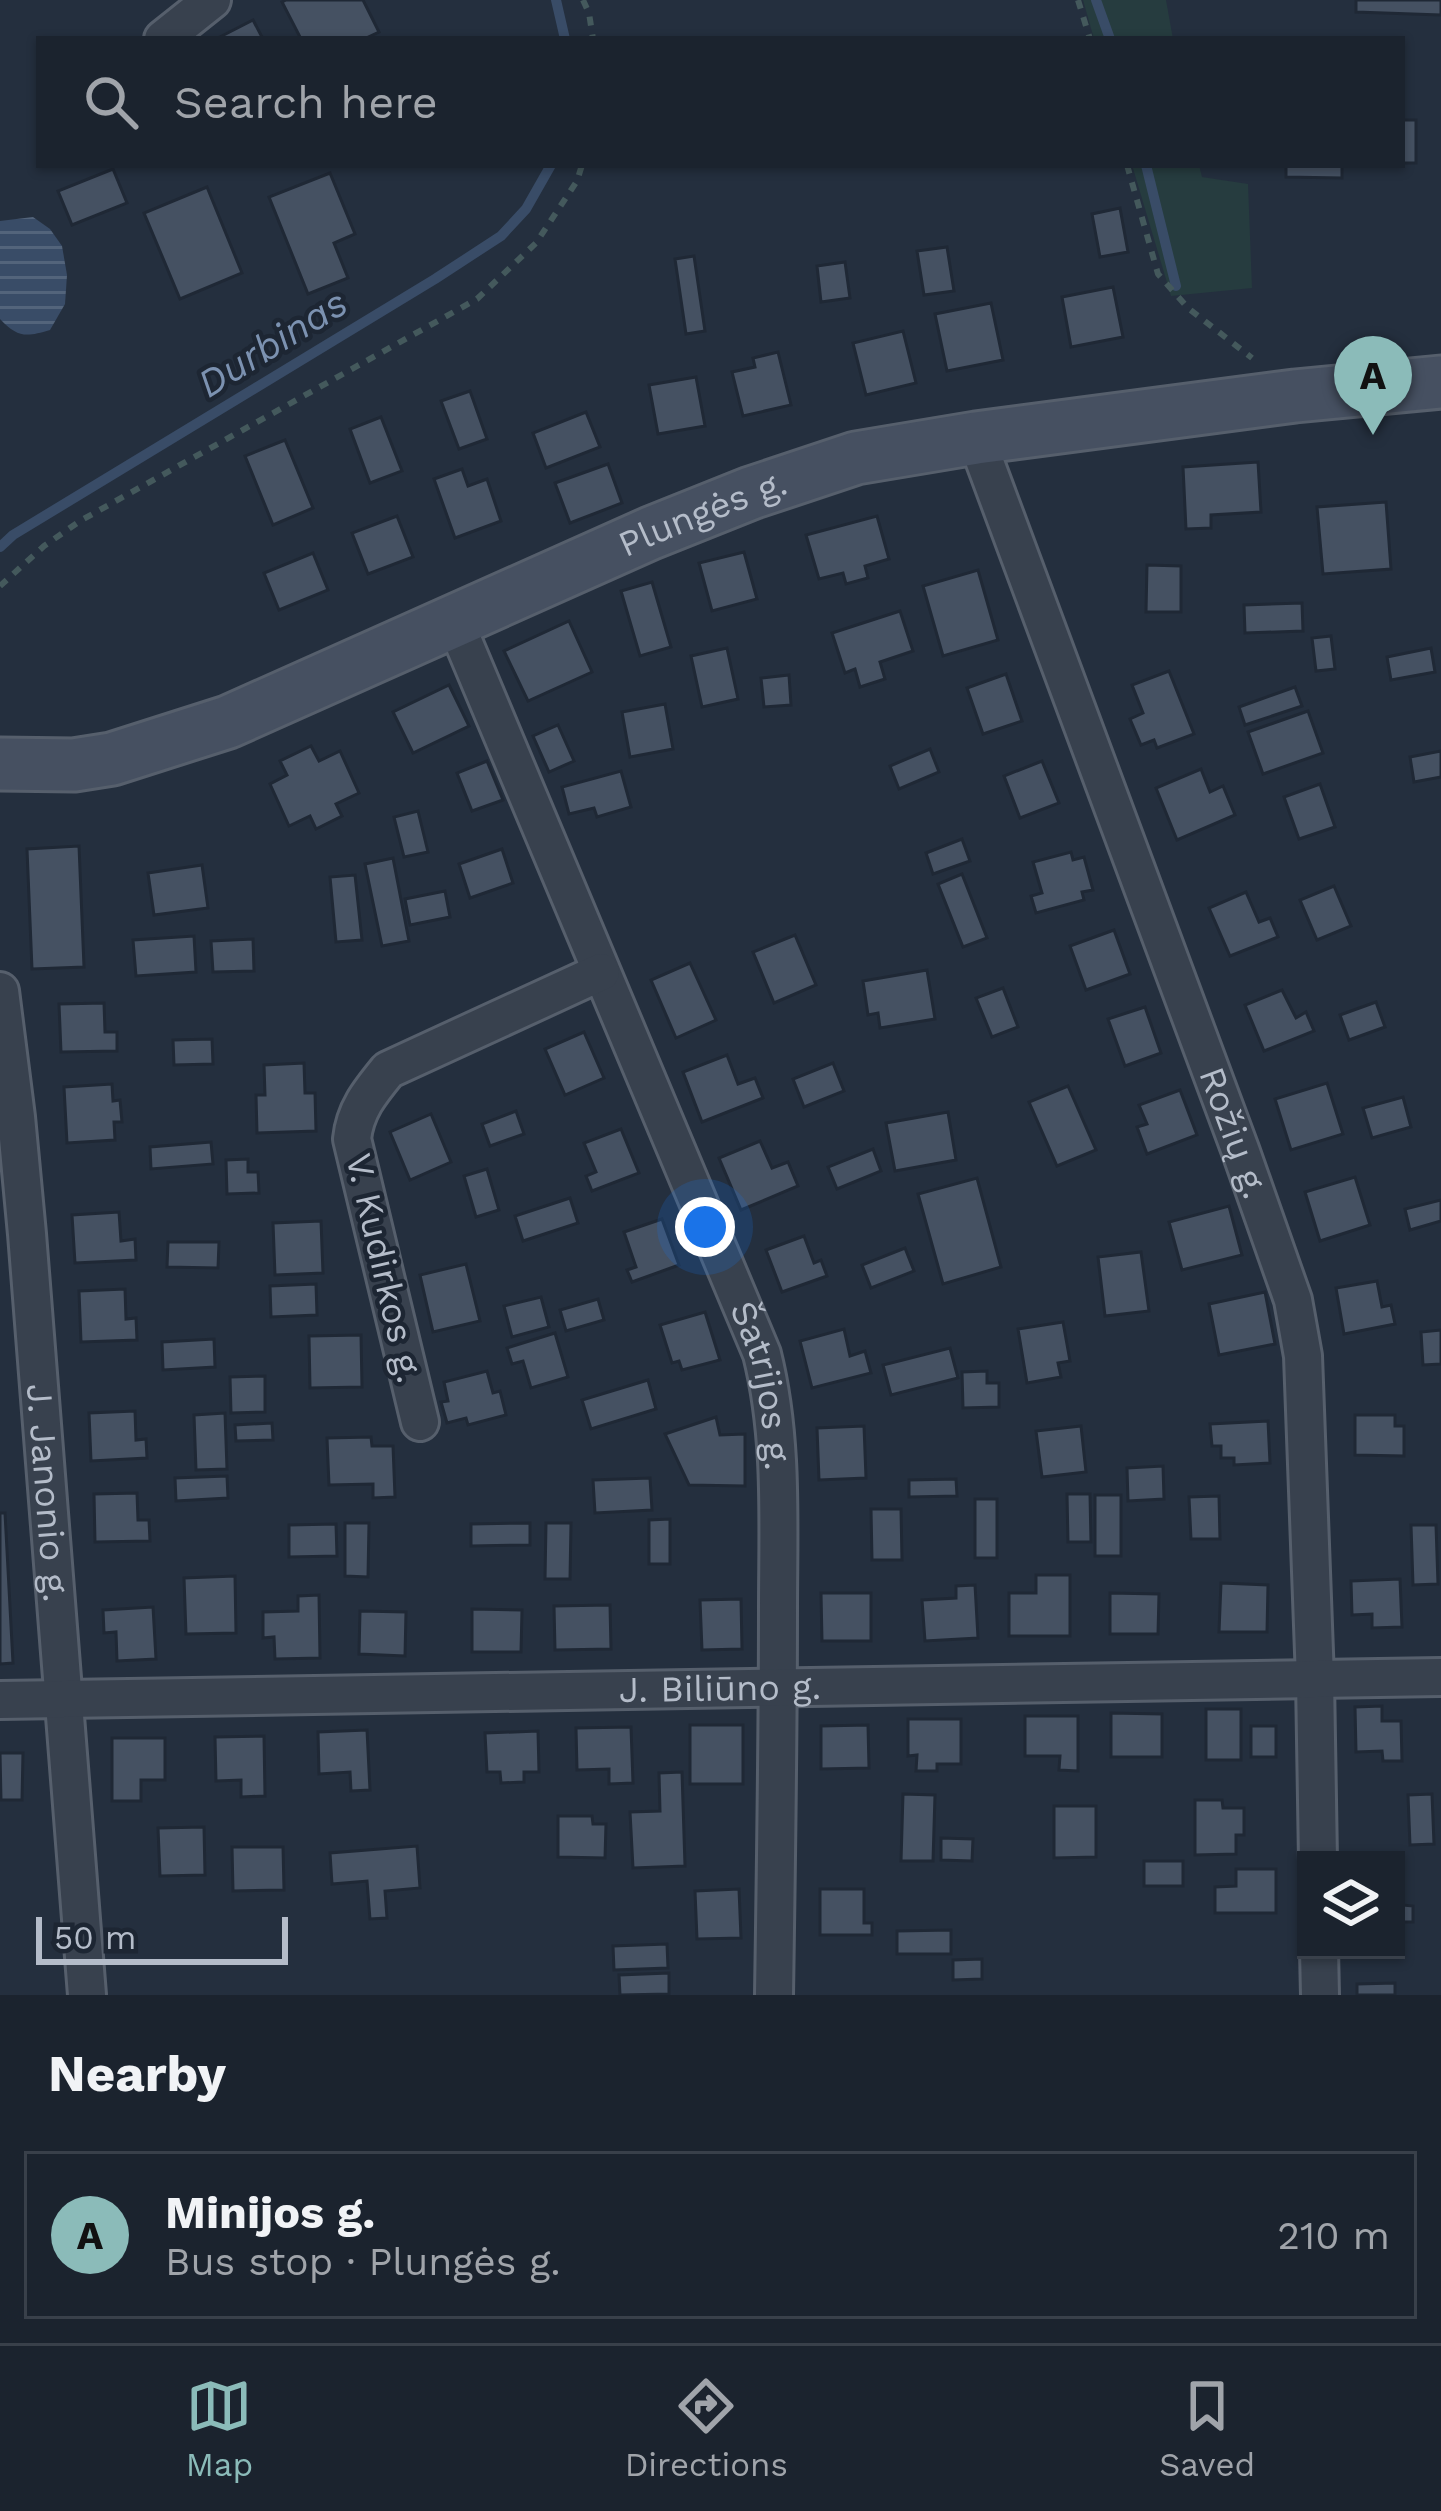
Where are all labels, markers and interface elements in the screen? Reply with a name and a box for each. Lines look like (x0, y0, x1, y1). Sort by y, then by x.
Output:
search box (36, 36, 1405, 168)
icon: search (78, 69, 144, 135)
text: Search here (174, 76, 438, 129)
water label: Durbinas (189, 280, 355, 406)
pin: A (1334, 336, 1412, 435)
street label: Plungės g. (612, 462, 792, 566)
street label: Rožių g. (1190, 1061, 1277, 1204)
street label: V. Kudirkos g. (337, 1149, 431, 1387)
your location (675, 1197, 735, 1257)
street label: Šatrijos g. (721, 1295, 798, 1471)
street label: J. Janonio g. (18, 1382, 77, 1604)
street label: J. Biliūno g. (618, 1666, 821, 1711)
map controls (1297, 1851, 1405, 1959)
button: layers (1297, 1851, 1405, 1959)
scale bar (36, 1911, 288, 1964)
text: 50 m (54, 1918, 136, 1957)
text: Nearby (48, 2044, 226, 2103)
text: Minijos g. (165, 2186, 375, 2239)
text: A (77, 2213, 103, 2258)
text: 210 m (1277, 2213, 1390, 2258)
text: Bus stop · Plungės g. (165, 2239, 561, 2284)
tab: Map (186, 2373, 253, 2484)
tab: Directions (625, 2373, 788, 2484)
tab: Saved (1159, 2373, 1255, 2484)

